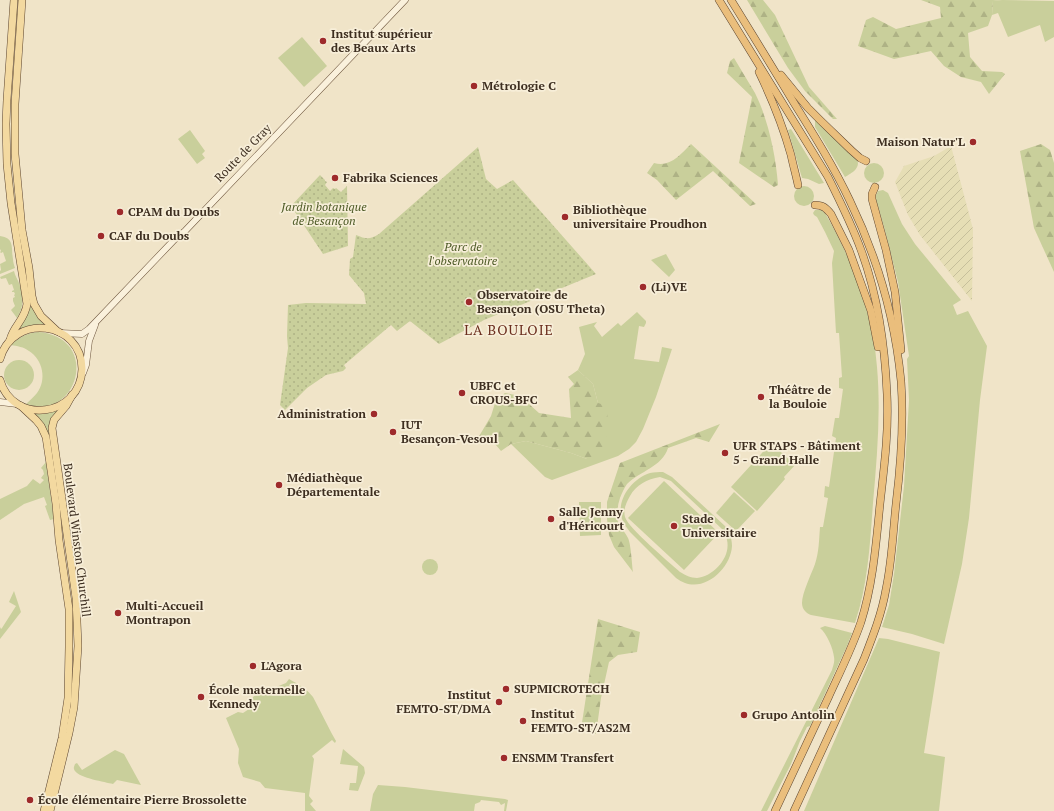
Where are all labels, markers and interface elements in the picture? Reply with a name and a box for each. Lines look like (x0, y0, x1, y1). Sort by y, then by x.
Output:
place label: Institut supérieur des Beaux Arts (331, 26, 433, 55)
marker: Institut supérieur des Beaux Arts (318, 36, 328, 46)
place label: Métrologie C (482, 78, 556, 93)
marker: Métrologie C (469, 81, 479, 91)
street label: Route de Gray (211, 120, 275, 185)
place label: Maison Natur'L (877, 134, 965, 149)
marker: Maison Natur'L (968, 137, 978, 147)
place label: Fabrika Sciences (343, 170, 438, 185)
marker: Fabrika Sciences (330, 173, 340, 183)
park label: Jardin botanique de Besançon (280, 199, 367, 229)
place label: Bibliothèque universitaire Proudhon (573, 202, 707, 231)
place label: CPAM du Doubs (128, 204, 220, 219)
marker: CPAM du Doubs (115, 207, 125, 217)
marker: Bibliothèque universitaire Proudhon (560, 212, 570, 222)
place label: CAF du Doubs (109, 228, 190, 243)
marker: CAF du Doubs (96, 231, 106, 241)
park label: Parc de l'observatoire (429, 239, 498, 268)
place label: (Li)VE (651, 279, 687, 294)
marker: (Li)VE (638, 282, 648, 292)
place label: Observatoire de Besançon (OSU Theta) (477, 287, 605, 316)
marker: Observatoire de Besançon (OSU Theta) (464, 297, 474, 307)
district label: LA BOULOIE (464, 320, 554, 339)
place label: UBFC et CROUS-BFC (470, 378, 538, 407)
place label: Théâtre de la Bouloie (769, 382, 832, 411)
marker: UBFC et CROUS-BFC (457, 388, 467, 398)
marker: Théâtre de la Bouloie (756, 392, 766, 402)
place label: Administration (278, 406, 366, 421)
marker: Administration (369, 409, 379, 419)
place label: IUT Besançon-Vesoul (401, 417, 498, 446)
marker: IUT Besançon-Vesoul (388, 427, 398, 437)
place label: UFR STAPS - Bâtiment 5 - Grand Halle (733, 438, 861, 467)
marker: UFR STAPS - Bâtiment 5 - Grand Halle (720, 448, 730, 458)
street label: Boulevard Winston Churchill (61, 462, 94, 618)
place label: Médiathèque Départementale (287, 470, 380, 499)
marker: Médiathèque Départementale (274, 480, 284, 490)
place label: Salle Jenny d'Héricourt (559, 504, 624, 533)
place label: Stade Universitaire (682, 511, 757, 540)
marker: Salle Jenny d'Héricourt (546, 514, 556, 524)
marker: Stade Universitaire (669, 521, 679, 531)
place label: Multi-Accueil Montrapon (126, 598, 204, 627)
marker: Multi-Accueil Montrapon (113, 608, 123, 618)
place label: L'Agora (261, 658, 302, 673)
marker: L'Agora (248, 661, 258, 671)
place label: SUPMICROTECH (514, 681, 609, 696)
place label: École maternelle Kennedy (209, 682, 306, 711)
marker: SUPMICROTECH (501, 684, 511, 694)
place label: Institut FEMTO-ST/DMA (396, 687, 491, 716)
marker: École maternelle Kennedy (196, 692, 206, 702)
marker: Institut FEMTO-ST/DMA (494, 697, 504, 707)
place label: Institut FEMTO-ST/AS2M (531, 706, 630, 735)
place label: Grupo Antolin (752, 707, 835, 722)
marker: Grupo Antolin (739, 710, 749, 720)
marker: Institut FEMTO-ST/AS2M (518, 716, 528, 726)
place label: ENSMM Transfert (512, 750, 614, 765)
marker: ENSMM Transfert (499, 753, 509, 763)
place label: École élémentaire Pierre Brossolette (38, 792, 247, 807)
marker: École élémentaire Pierre Brossolette (25, 795, 35, 805)

